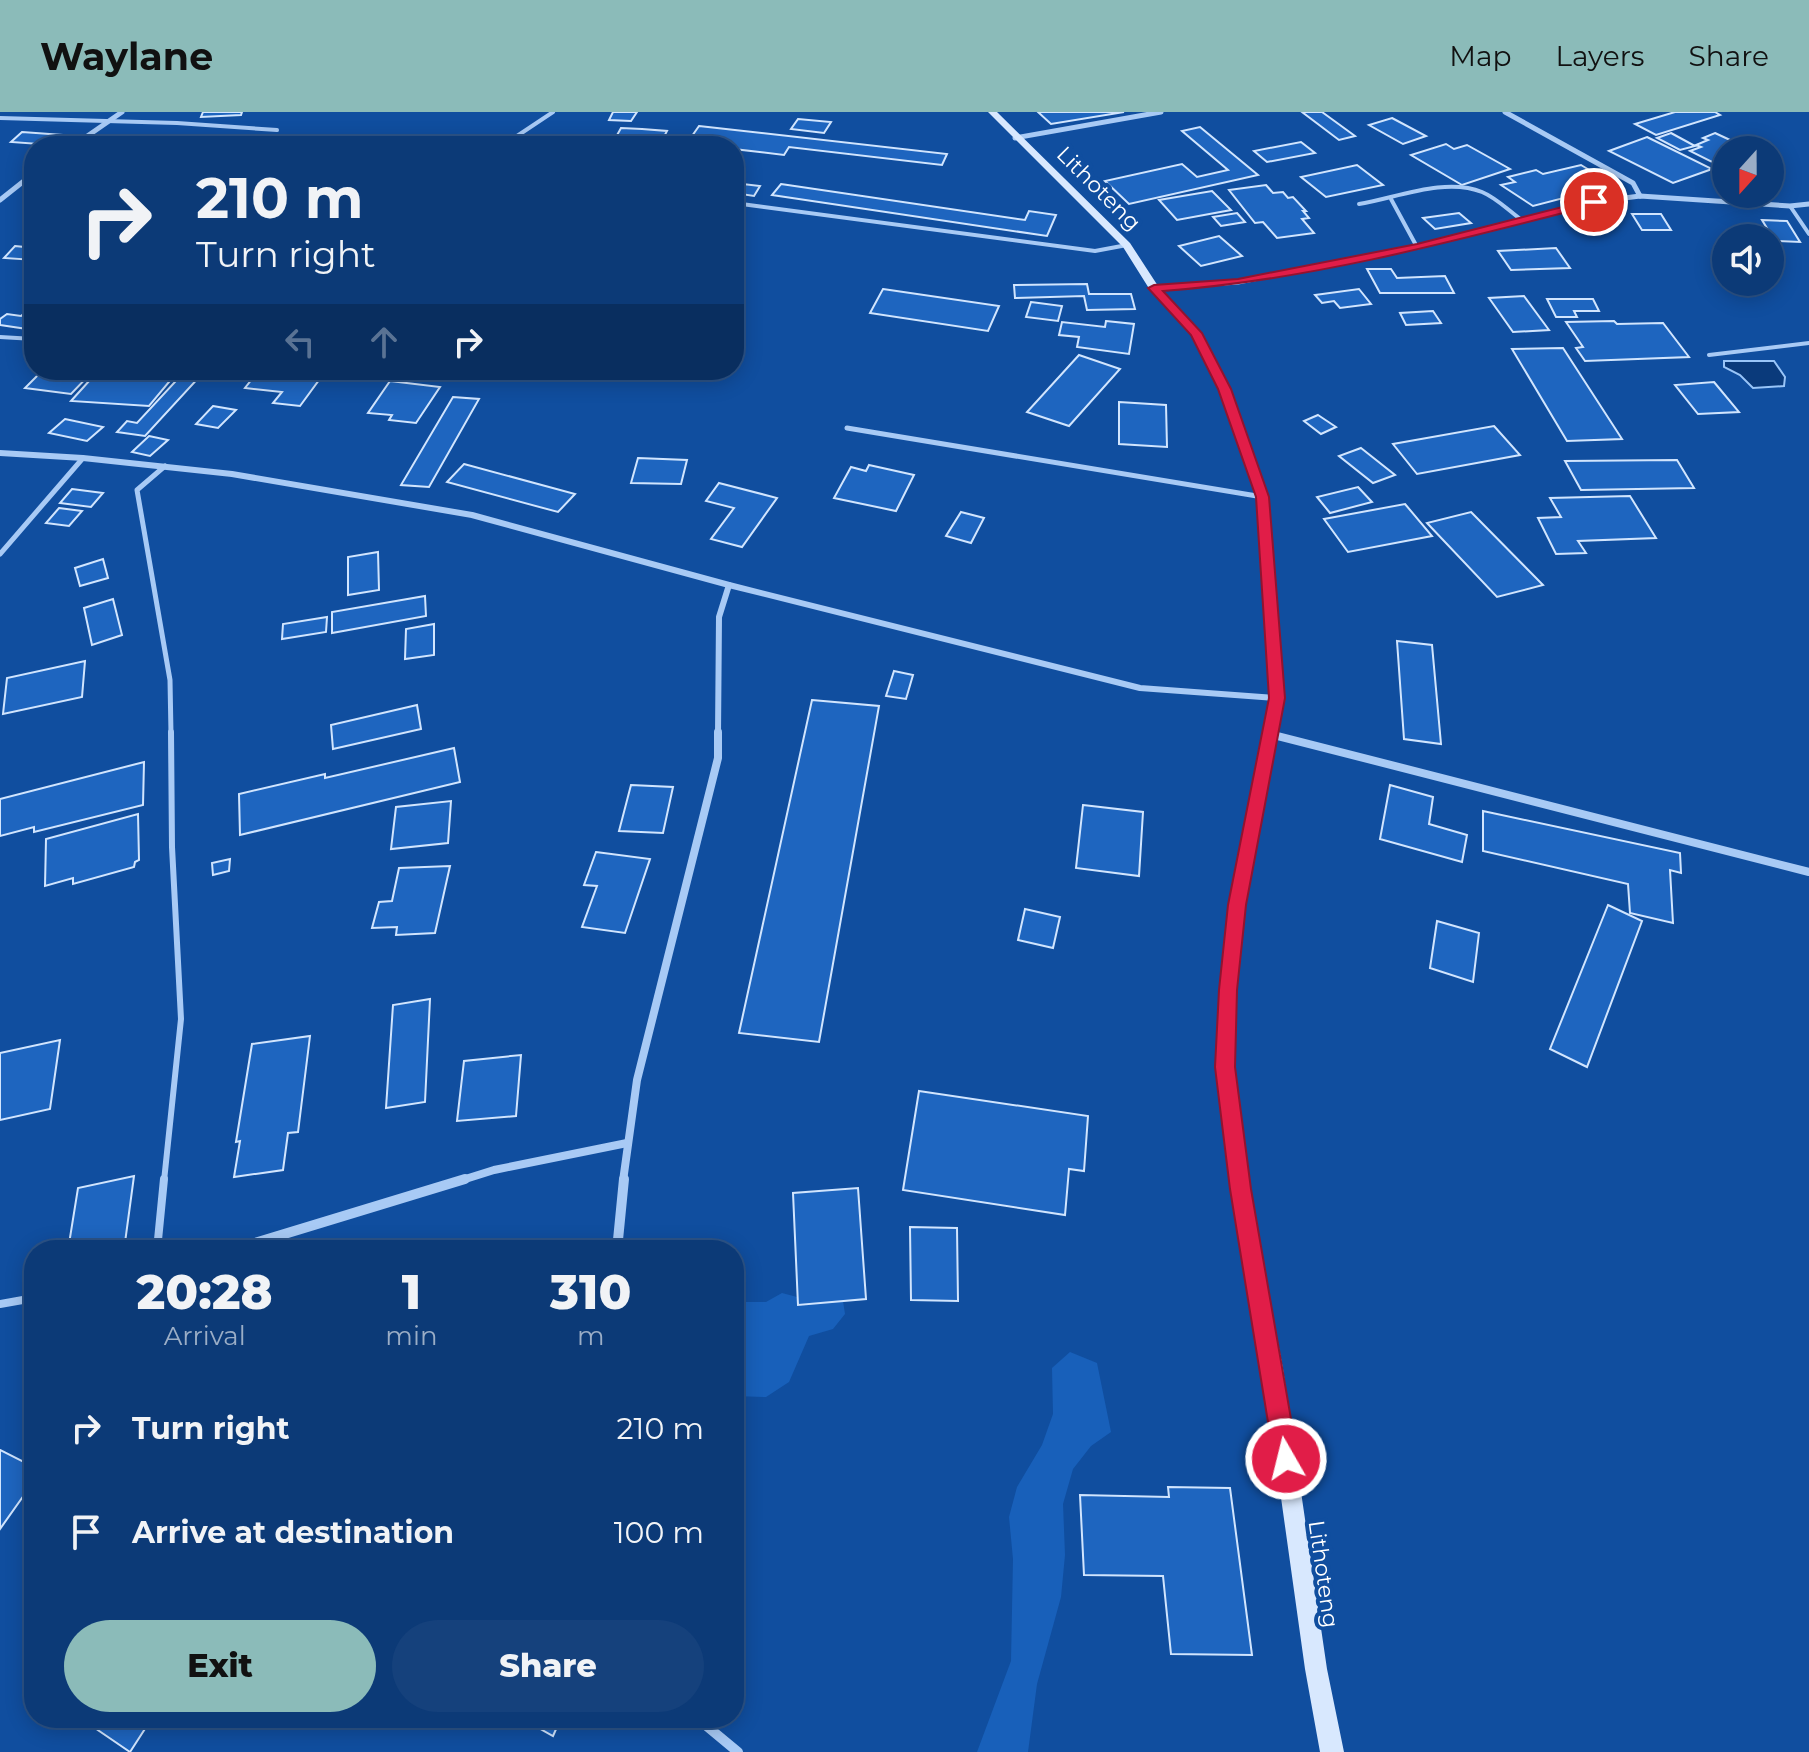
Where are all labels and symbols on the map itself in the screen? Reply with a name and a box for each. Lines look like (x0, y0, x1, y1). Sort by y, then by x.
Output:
north arrow (1712, 136, 1784, 208)
street label: Lithoteng (1051, 141, 1146, 236)
pin (1560, 168, 1628, 236)
position arrow (1244, 1417, 1328, 1501)
street label: Lithoteng (1303, 1519, 1344, 1629)

